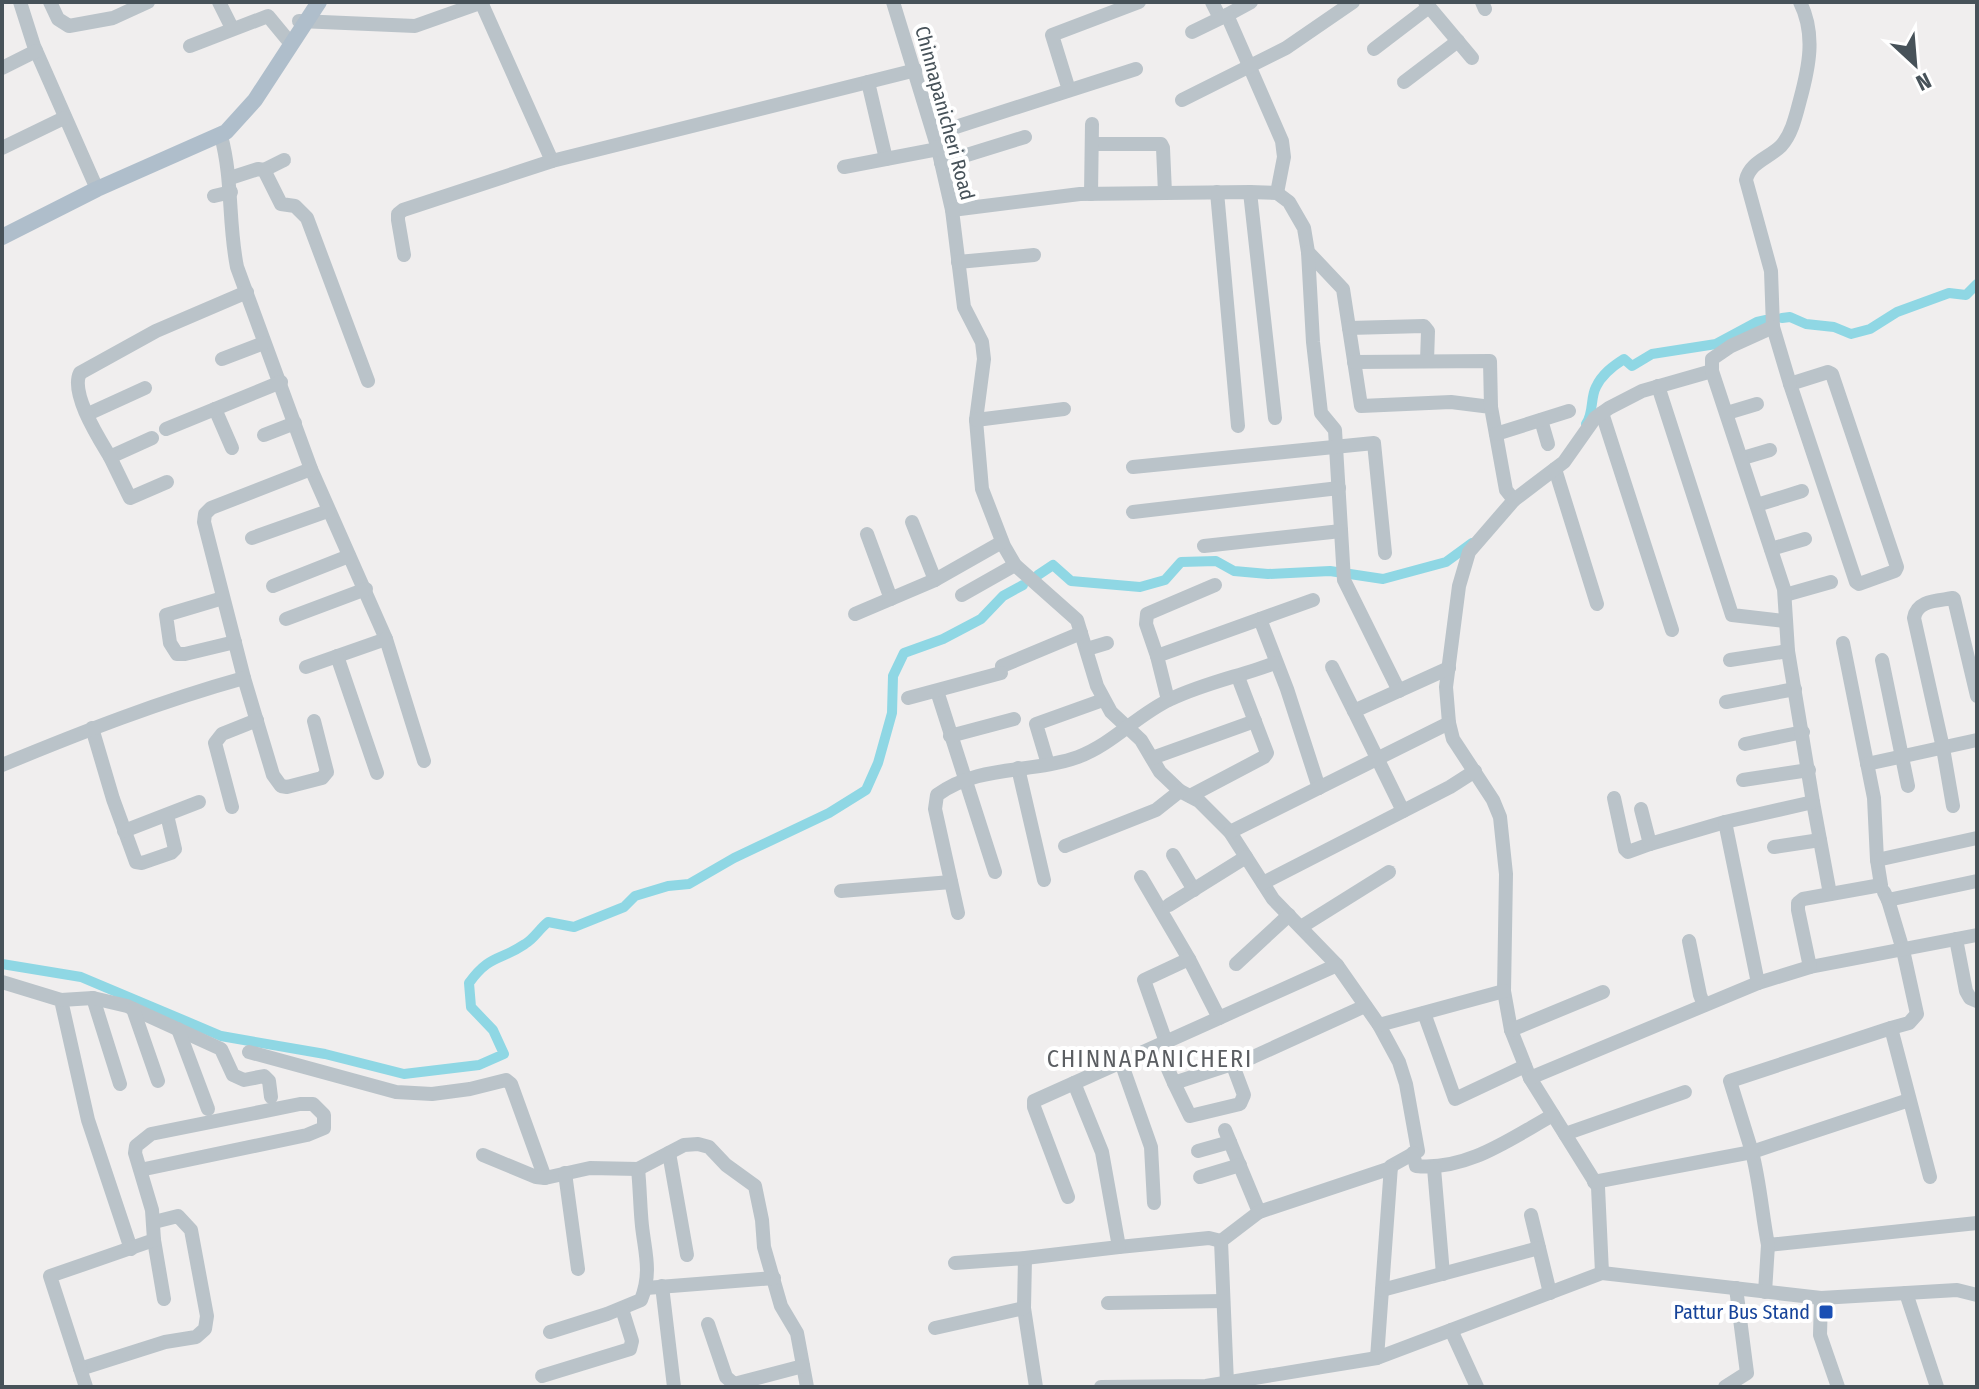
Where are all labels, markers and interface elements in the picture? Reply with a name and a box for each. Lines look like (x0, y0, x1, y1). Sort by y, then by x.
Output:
street label: Chinnapanicheri Road (910, 23, 980, 203)
north arrow (1875, 24, 1955, 104)
text: N (1912, 67, 1935, 97)
district label: CHINNAPANICHERI (1047, 1045, 1253, 1073)
place label: Pattur Bus Stand (1674, 1300, 1810, 1324)
marker: Pattur Bus Stand (1817, 1303, 1835, 1321)

